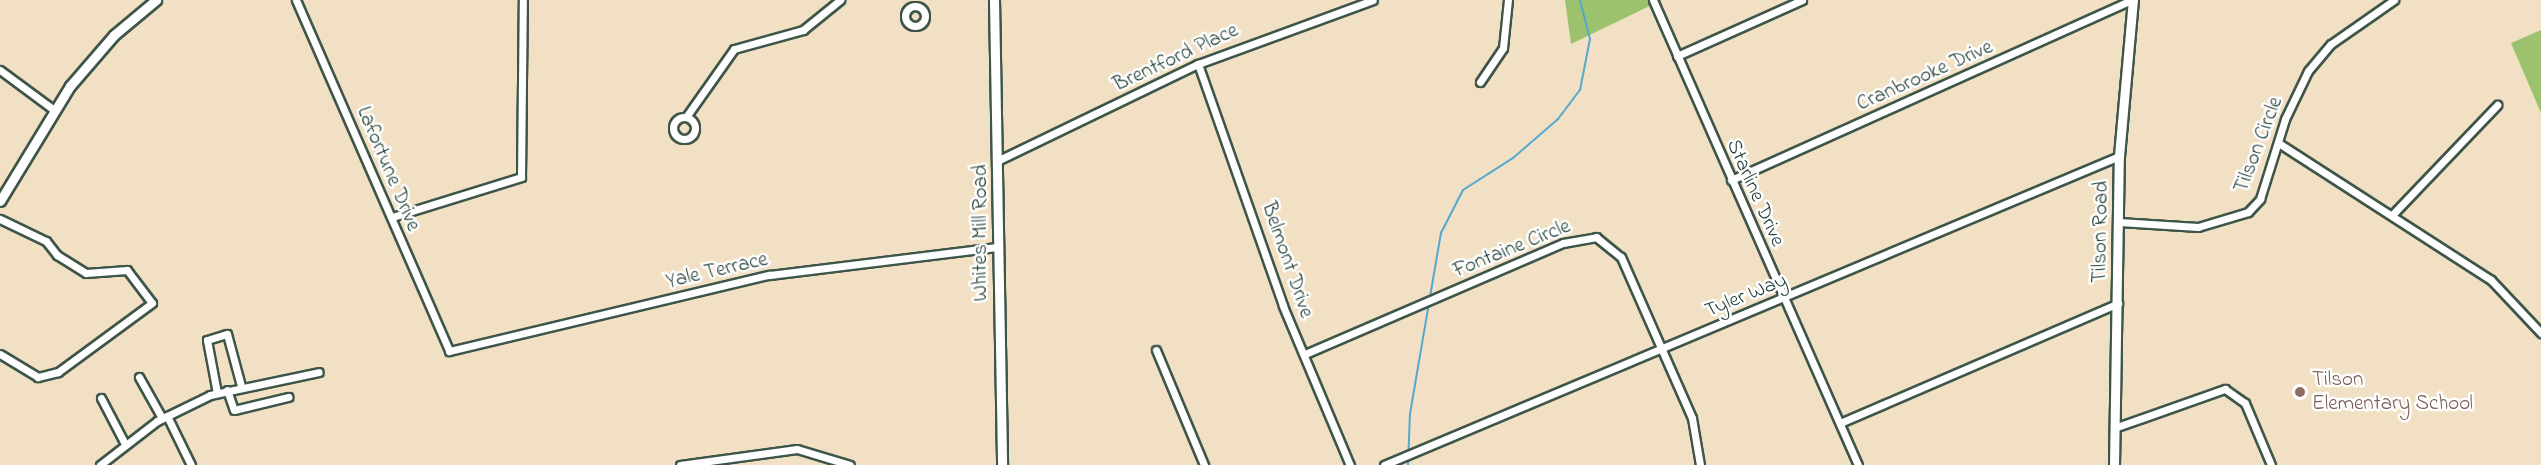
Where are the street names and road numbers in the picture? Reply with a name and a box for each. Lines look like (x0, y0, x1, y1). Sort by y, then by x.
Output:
street label: Brentford Place (1110, 18, 1242, 98)
street label: Cranbrooke Drive (1853, 35, 1997, 117)
street label: Tilson Circle (2229, 94, 2289, 196)
street label: Lafortune Drive (350, 103, 426, 235)
street label: Starline Drive (1720, 136, 1790, 250)
street label: Whites Mill Road (968, 165, 994, 301)
street label: Tilson Road (2088, 181, 2114, 283)
street label: Belmont Drive (1255, 199, 1319, 321)
street label: Fontaine Circle (1450, 214, 1574, 284)
street label: Yale Terrace (664, 247, 770, 295)
street label: Tyler Way (1701, 268, 1791, 324)

